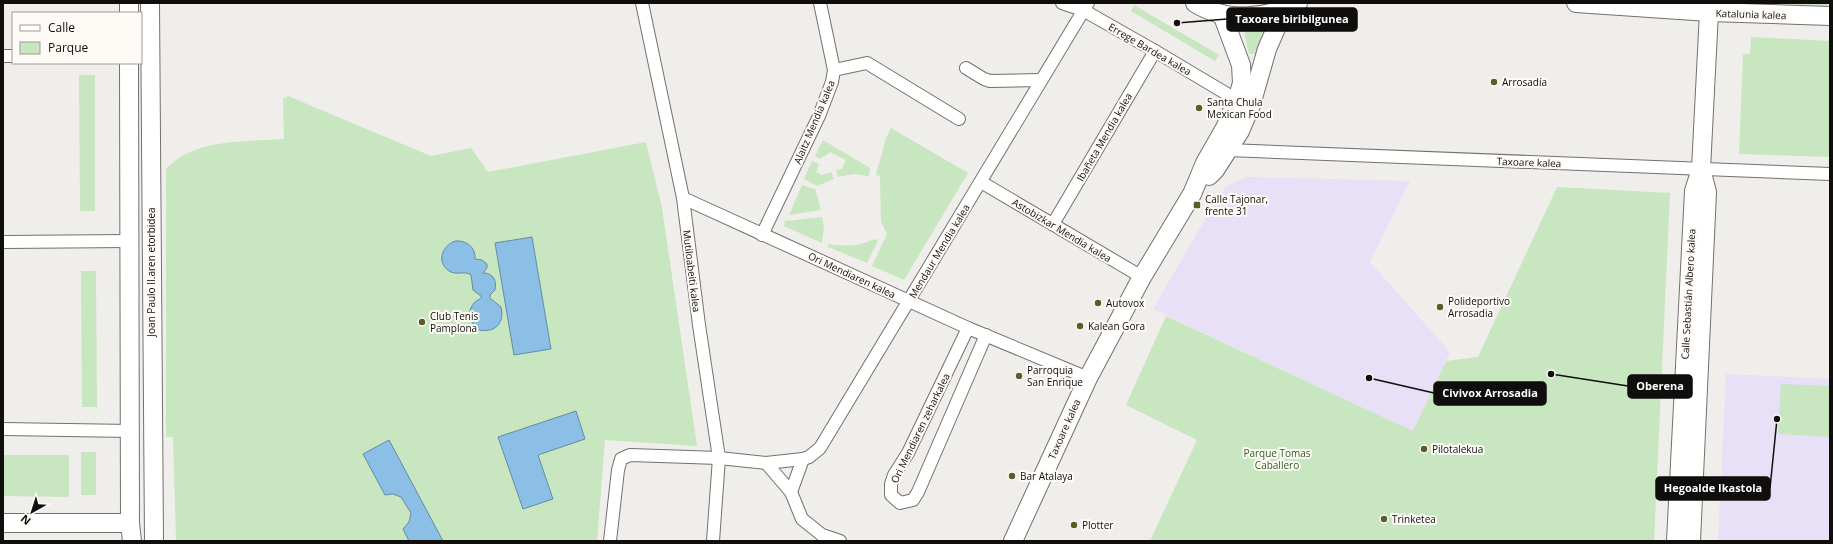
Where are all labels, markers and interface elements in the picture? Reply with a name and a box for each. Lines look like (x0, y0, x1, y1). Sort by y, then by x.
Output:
street label: Katalunia kalea (1715, 6, 1787, 22)
callout: Taxoare biribilgunea (1227, 8, 1357, 31)
text: Taxoare biribilgunea (1235, 11, 1349, 26)
legend (12, 12, 142, 64)
text: Calle (48, 19, 75, 36)
street label: Errege Bardea kalea (1106, 20, 1194, 78)
text: Parque (48, 39, 88, 56)
place label: Arrosadía (1502, 75, 1547, 89)
marker: Arrosadía (1489, 77, 1499, 87)
street label: Alaitz Mendia kalea (790, 78, 838, 166)
street label: Ibañeta Mendia kalea (1073, 90, 1135, 184)
place label: Santa Chula Mexican Food (1207, 95, 1272, 121)
marker: Santa Chula Mexican Food (1194, 103, 1204, 113)
street label: Taxoare kalea (1496, 154, 1562, 170)
place label: Calle Tajonar, frente 31 (1205, 192, 1268, 218)
street label: Astobizkar Mendia kalea (1010, 195, 1114, 265)
marker: Calle Tajonar, frente 31 (1192, 200, 1202, 210)
street label: Mendaur Mendia kalea (905, 201, 973, 301)
street label: Joan Paulo II.aren etorbidea (144, 207, 158, 338)
street label: Calle Sebastián Albero kalea (1678, 228, 1698, 360)
street label: Mutiloabeiti kalea (680, 229, 704, 313)
street label: Ori Mendiaren kalea (806, 249, 898, 301)
place label: Polideportivo Arrosadia (1448, 294, 1510, 320)
place label: Autovox (1106, 296, 1145, 310)
marker: Autovox (1093, 298, 1103, 308)
marker: Polideportivo Arrosadia (1435, 302, 1445, 312)
place label: Club Tenis Pamplona (430, 309, 478, 335)
marker: Club Tenis Pamplona (417, 317, 427, 327)
place label: Kalean Gora (1088, 319, 1145, 333)
marker: Kalean Gora (1075, 321, 1085, 331)
place label: Parroquia San Enrique (1027, 363, 1083, 389)
street label: Ori Mendiaren zeharkalea (887, 371, 953, 485)
marker: Parroquia San Enrique (1014, 371, 1024, 381)
callout: Oberena (1628, 375, 1692, 398)
text: Oberena (1636, 378, 1684, 393)
callout: Civivox Arrosadia (1434, 382, 1546, 405)
text: Civivox Arrosadia (1442, 385, 1538, 400)
street label: Taxoare kalea (1044, 397, 1084, 461)
place label: Pilotalekua (1432, 442, 1483, 456)
marker: Pilotalekua (1419, 444, 1429, 454)
park label: Parque Tomas Caballero (1243, 446, 1311, 472)
place label: Bar Atalaya (1020, 469, 1073, 483)
marker: Bar Atalaya (1007, 471, 1017, 481)
callout: Hegoalde Ikastola (1656, 477, 1770, 500)
text: Hegoalde Ikastola (1664, 480, 1762, 495)
north arrow (12, 492, 52, 532)
text: N (17, 512, 34, 529)
place label: Trinketea (1392, 512, 1436, 526)
marker: Trinketea (1379, 514, 1389, 524)
place label: Plotter (1082, 518, 1113, 532)
marker: Plotter (1069, 520, 1079, 530)

